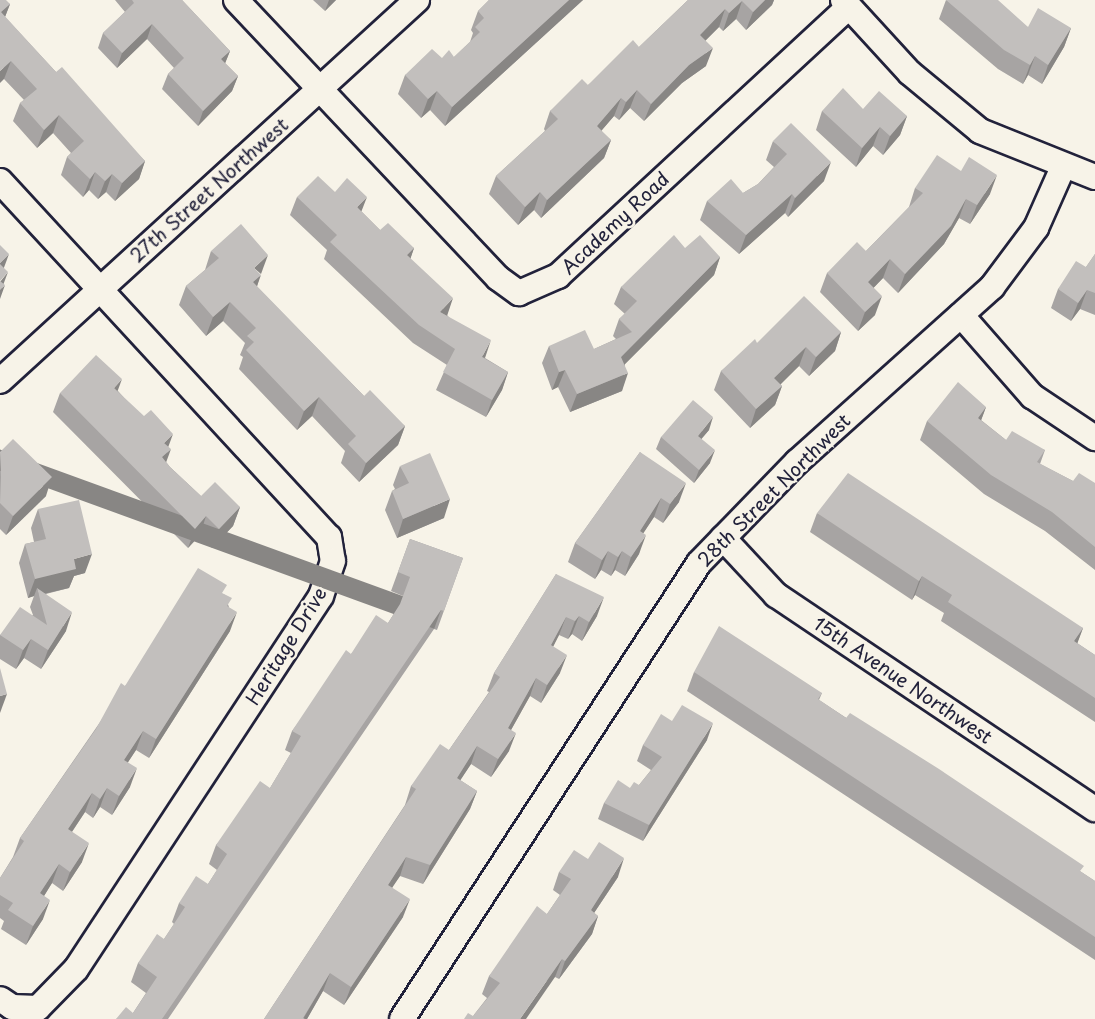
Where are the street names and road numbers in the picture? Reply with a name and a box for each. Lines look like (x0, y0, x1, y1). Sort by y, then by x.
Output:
street label: 27th Street Northwest (125, 113, 293, 267)
street label: Academy Road (557, 168, 673, 278)
street label: 28th Street Northwest (693, 409, 855, 571)
street label: Heritage Drive (241, 583, 331, 709)
street label: 15th Avenue Northwest (809, 612, 997, 748)

